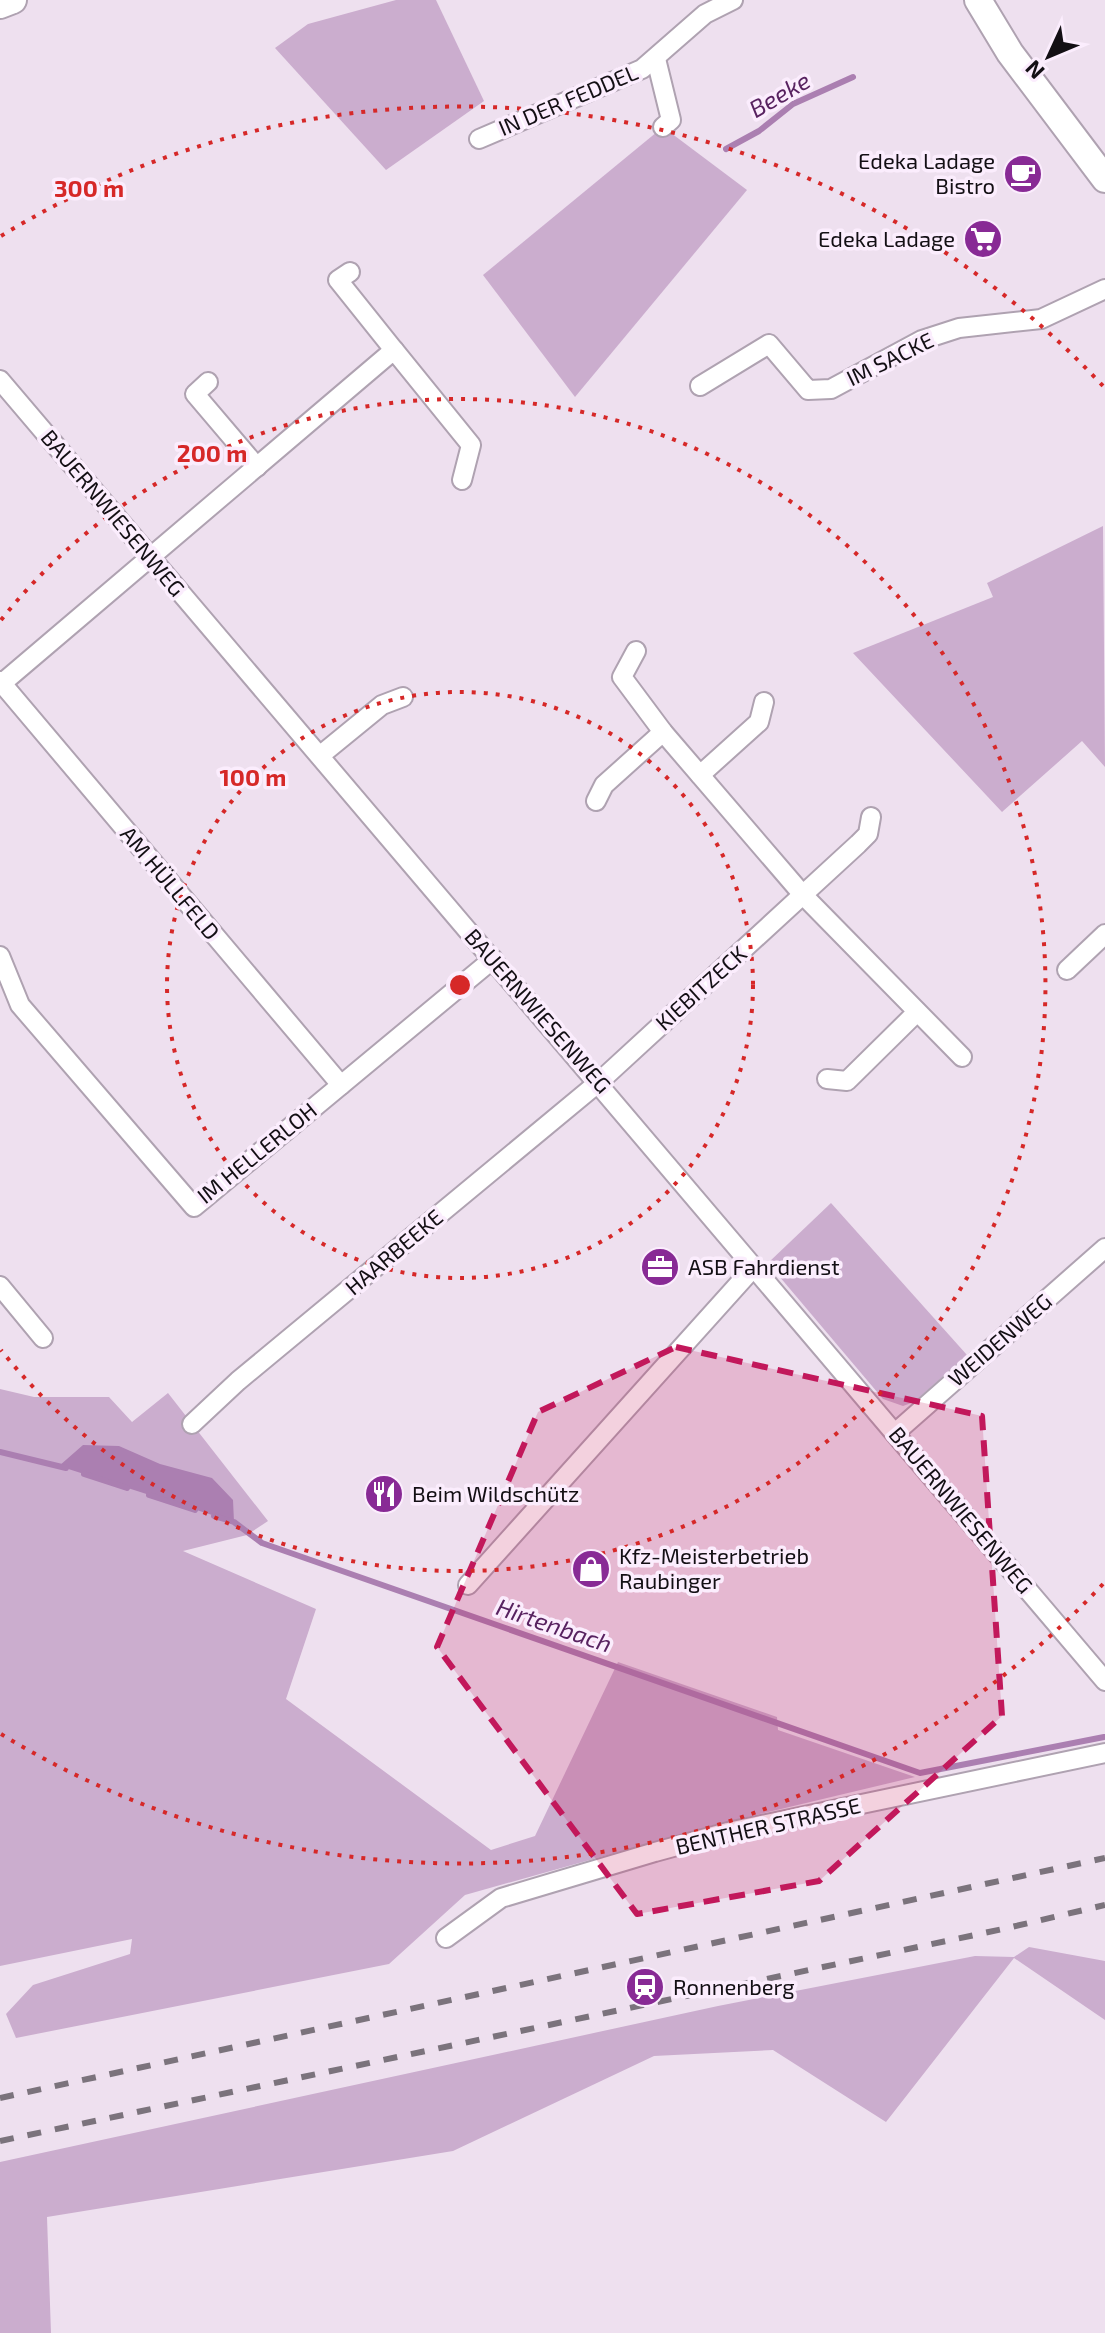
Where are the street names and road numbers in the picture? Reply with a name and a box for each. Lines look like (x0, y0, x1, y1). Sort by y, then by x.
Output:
street label: IN DER FEDDEL (494, 58, 641, 140)
street label: IM SACKE (842, 326, 937, 390)
street label: BAUERNWIESENWEG (37, 424, 191, 601)
street label: AM HÜLLFELD (116, 820, 226, 944)
street label: BAUERNWIESENWEG (460, 923, 617, 1098)
street label: KIEBITZECK (649, 940, 751, 1035)
street label: IM HELLERLOH (192, 1096, 321, 1208)
street label: HAARBEEKE (339, 1203, 447, 1299)
street label: WEIDENWEG (942, 1287, 1056, 1391)
street label: BAUERNWIESENWEG (885, 1421, 1039, 1598)
street label: BENTHER STRASSE (673, 1791, 863, 1859)

